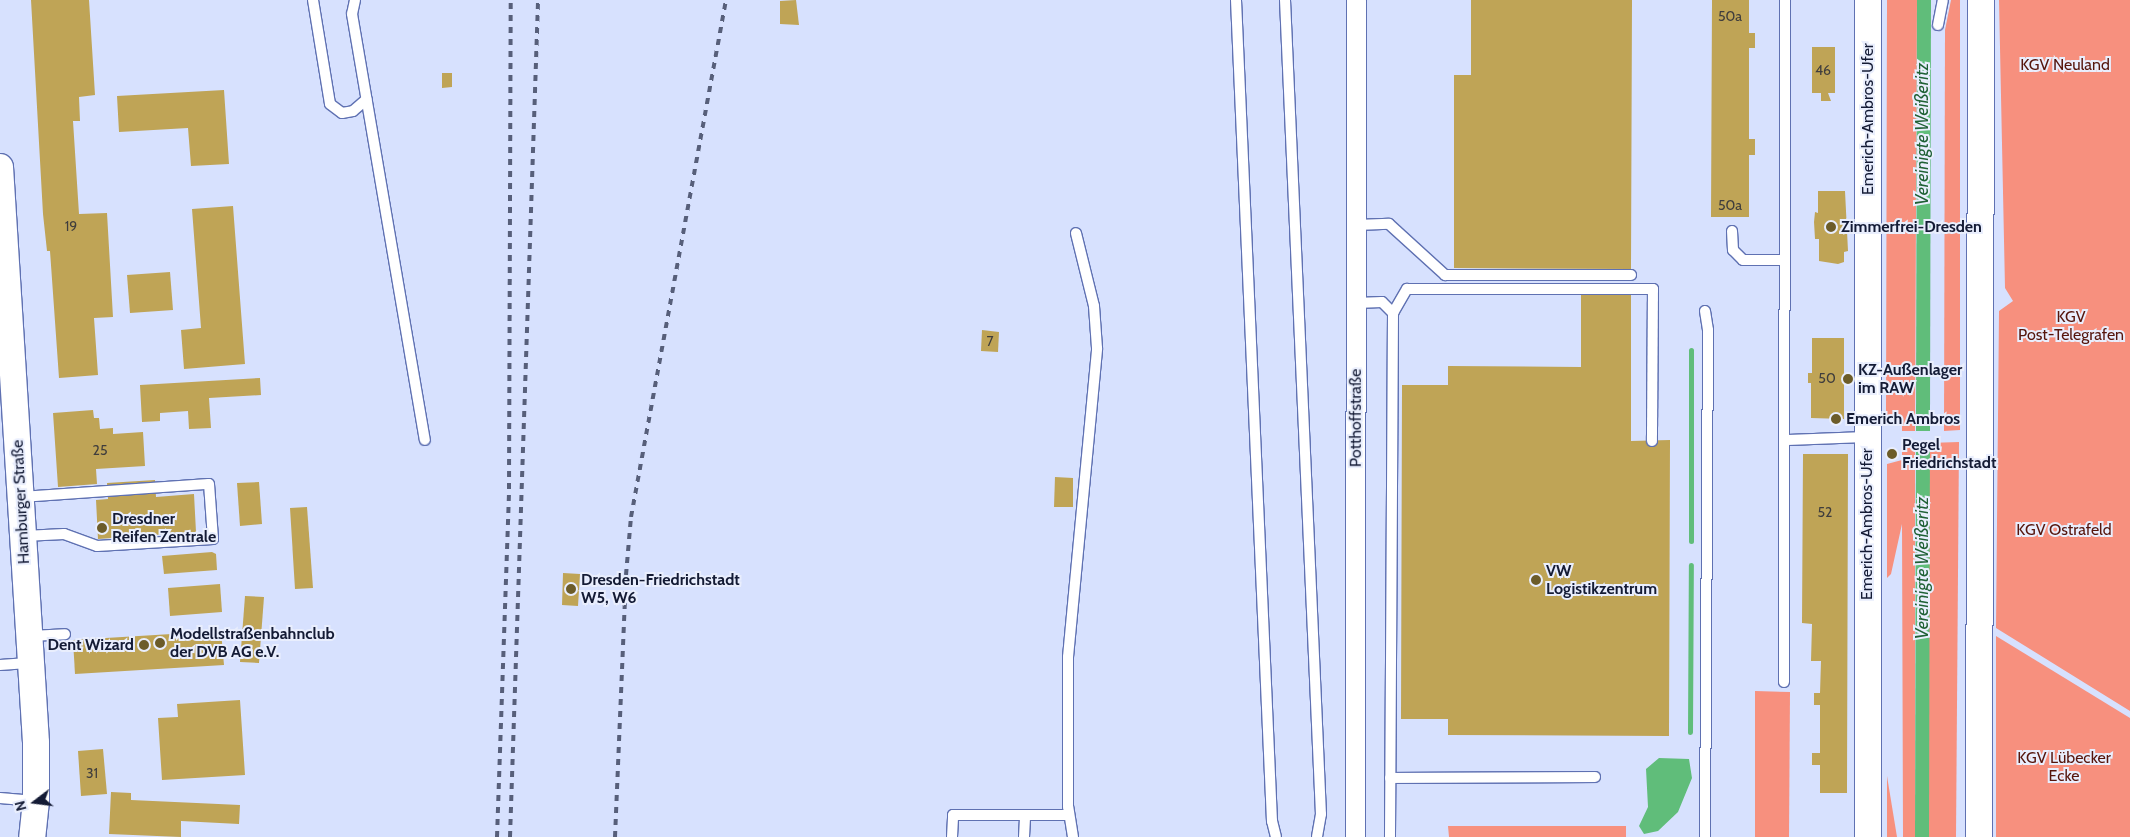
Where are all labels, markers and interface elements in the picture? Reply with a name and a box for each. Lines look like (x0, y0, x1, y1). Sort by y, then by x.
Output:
house number: 50a (1718, 8, 1742, 24)
street label: Emerich-Ambros-Ufer (1858, 43, 1878, 195)
park label: KGV Neuland (2020, 55, 2110, 75)
house number: 46 (1815, 62, 1831, 78)
water label: Vereinigte Weißeritz (1911, 63, 1933, 205)
house number: 50a (1718, 197, 1742, 213)
place label: Zimmerfrei-Dresden (1841, 217, 1982, 237)
house number: 19 (65, 218, 77, 234)
marker: Zimmerfrei-Dresden (1825, 221, 1837, 233)
park label: KGV Post-Telegrafen (2018, 307, 2124, 345)
house number: 7 (986, 333, 994, 349)
place label: KZ-Außenlager im RAW (1858, 360, 1962, 398)
street label: Potthoffstraße (1346, 369, 1366, 467)
house number: 50 (1818, 370, 1836, 386)
marker: KZ-Außenlager im RAW (1842, 373, 1854, 385)
place label: Emerich Ambros (1846, 409, 1960, 429)
marker: Emerich Ambros (1830, 413, 1842, 425)
place label: Pegel Friedrichstadt (1902, 435, 1996, 473)
street label: Hamburger Straße (8, 439, 34, 565)
house number: 25 (93, 442, 107, 458)
street label: Emerich-Ambros-Ufer (1857, 448, 1877, 600)
marker: Pegel Friedrichstadt (1886, 448, 1898, 460)
water label: Vereinigte Weißeritz (1911, 497, 1933, 639)
house number: 52 (1818, 504, 1832, 520)
place label: Dresdner Reifen Zentrale (112, 509, 216, 547)
park label: KGV Ostrafeld (2016, 520, 2112, 540)
marker: Dresdner Reifen Zentrale (96, 522, 108, 534)
place label: VW Logistikzentrum (1546, 561, 1657, 599)
place label: Dresden-Friedrichstadt W5, W6 (581, 570, 740, 608)
marker: VW Logistikzentrum (1530, 574, 1542, 586)
marker: Dresden-Friedrichstadt W5, W6 (565, 583, 577, 595)
place label: Modellstraßenbahnclub der DVB AG e.V. (170, 624, 335, 662)
place label: Dent Wizard (48, 635, 134, 655)
marker: Modellstraßenbahnclub der DVB AG e.V. (154, 637, 166, 649)
marker: Dent Wizard (138, 639, 150, 651)
park label: KGV Lübecker Ecke (2017, 748, 2111, 786)
house number: 31 (86, 765, 98, 781)
north arrow (10, 777, 60, 827)
text: N (11, 799, 30, 813)

